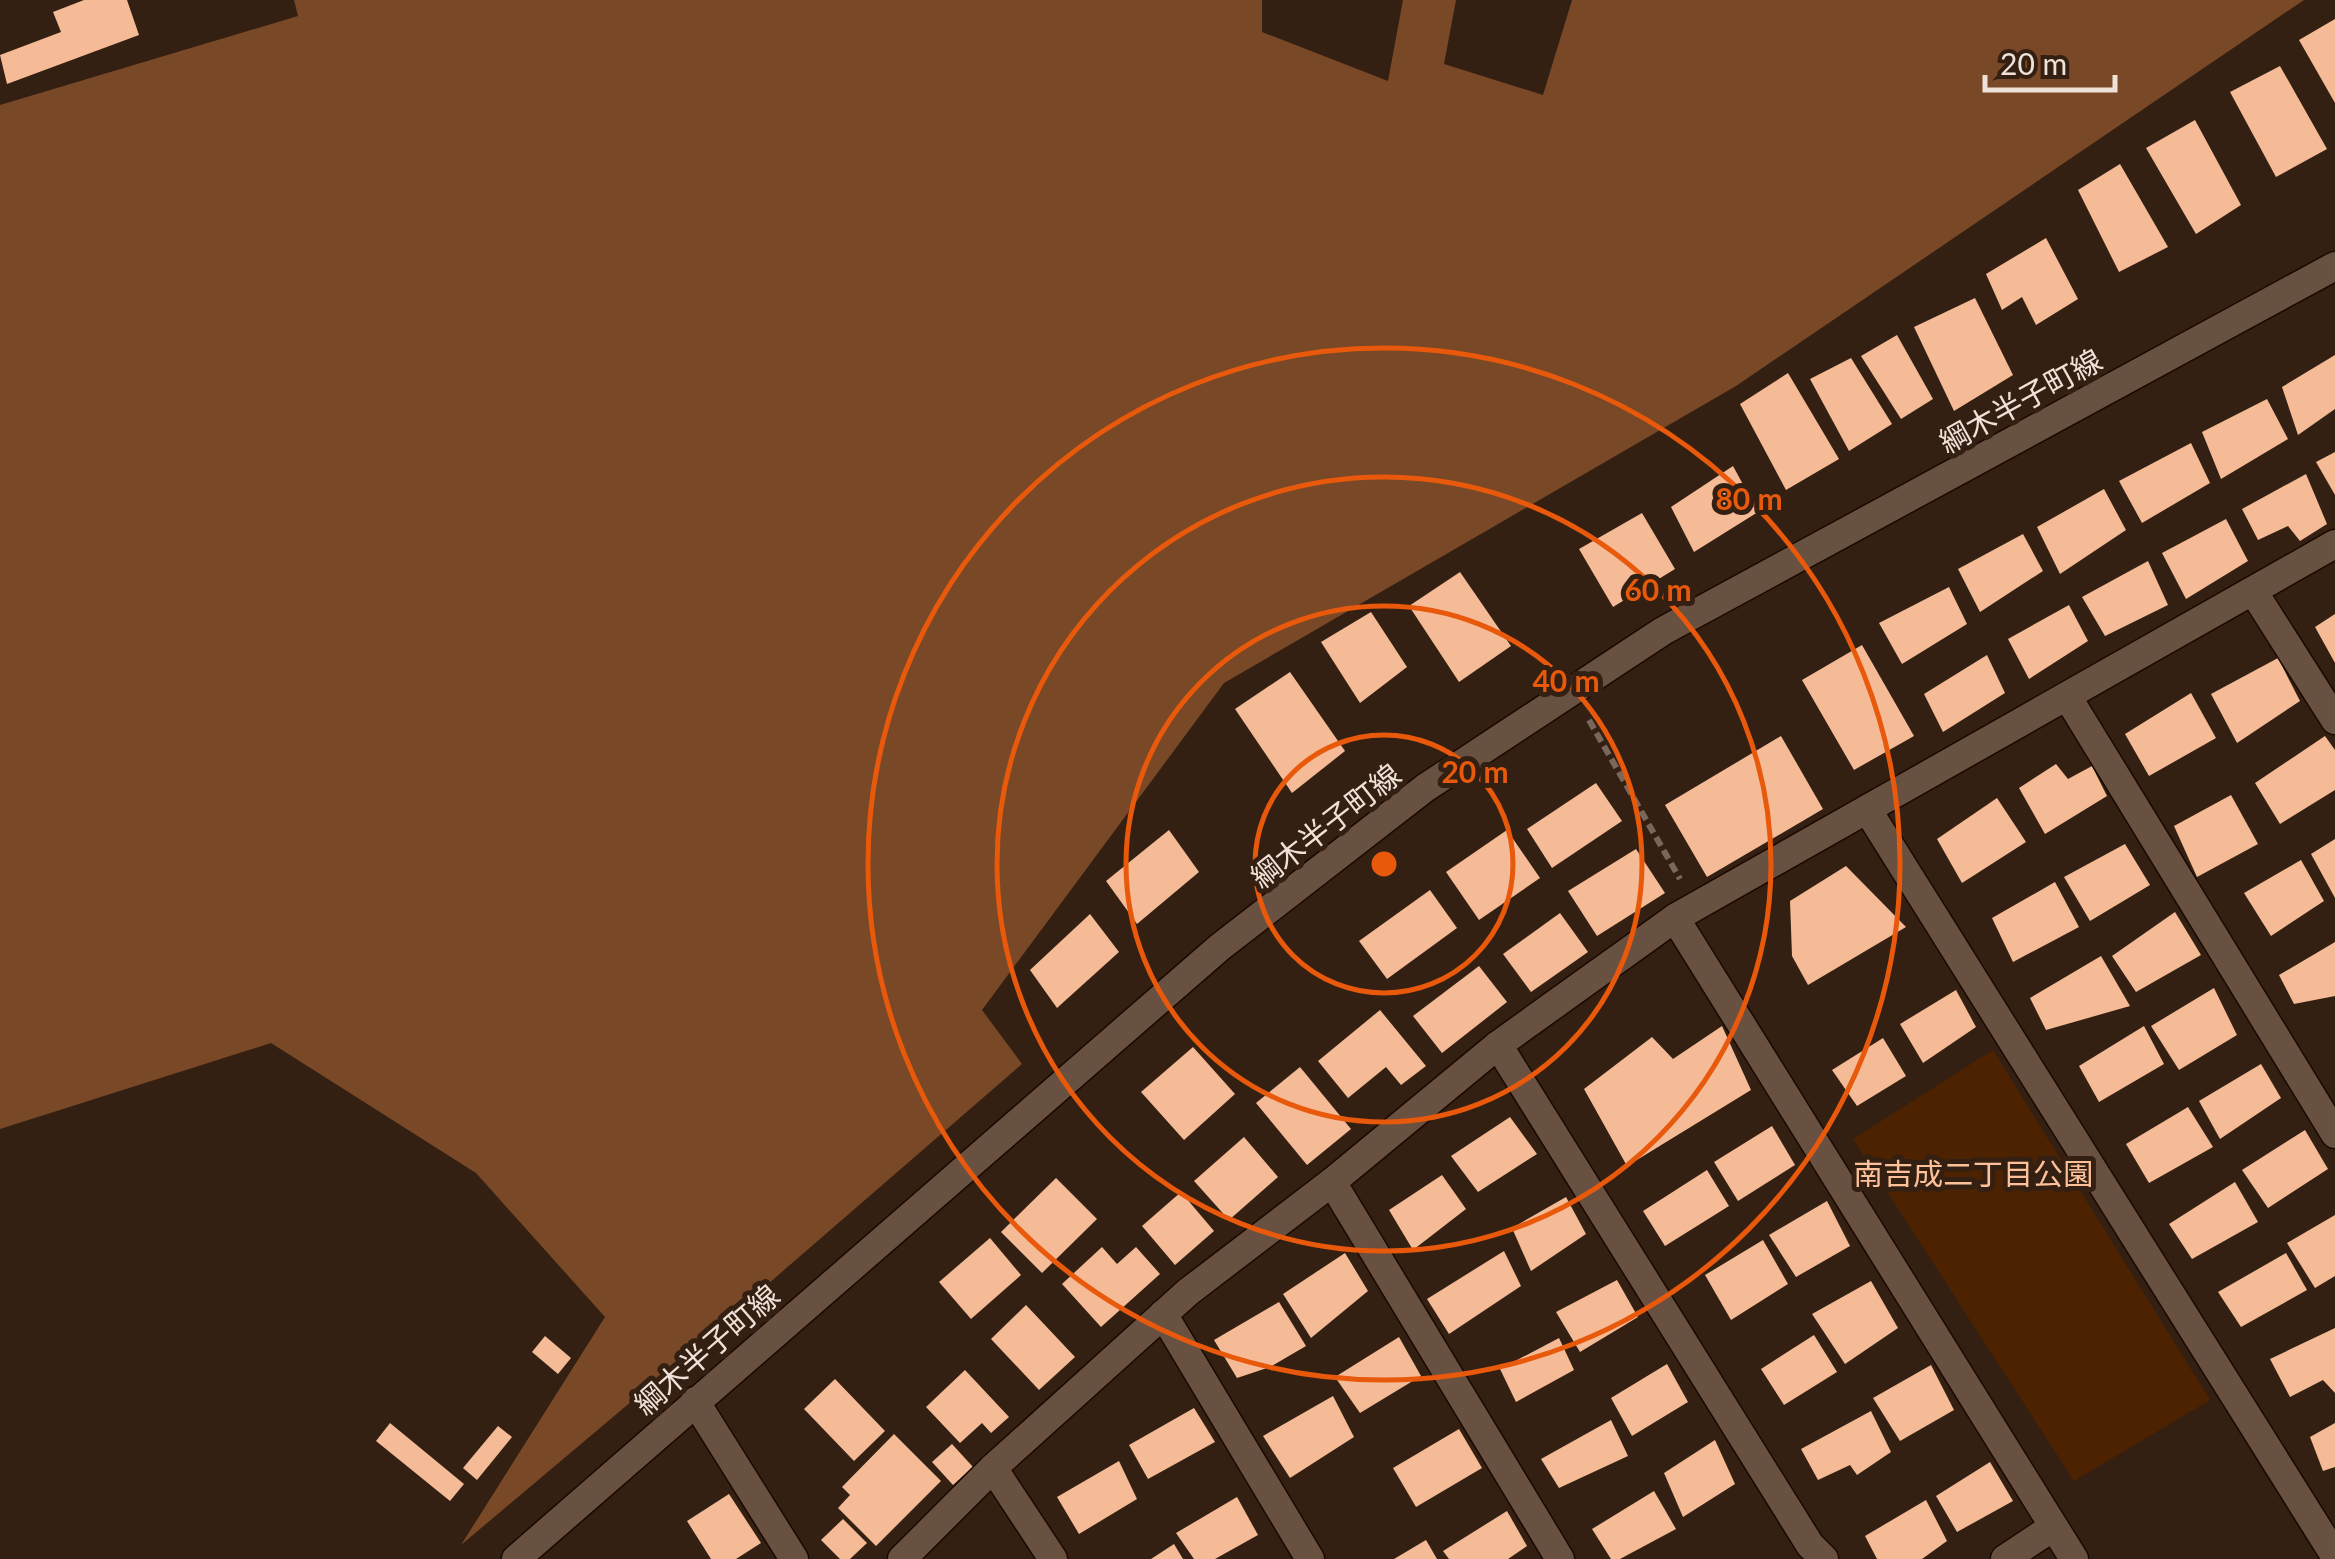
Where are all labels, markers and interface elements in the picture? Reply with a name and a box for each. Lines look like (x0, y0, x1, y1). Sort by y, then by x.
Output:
scale bar (1985, 30, 2115, 92)
text: 20 m (2000, 45, 2067, 81)
street label: 綱木半子町線 (1933, 341, 2107, 459)
text: 80 m (1715, 480, 1783, 516)
text: 60 m (1624, 571, 1692, 607)
text: 40 m (1532, 662, 1600, 698)
text: 20 m (1441, 753, 1509, 789)
street label: 綱木半子町線 (1243, 755, 1407, 895)
centre of rings (1366, 846, 1402, 882)
park label: 南吉成二丁目公園 (1853, 1155, 2093, 1191)
street label: 綱木半子町線 (626, 1276, 786, 1422)

